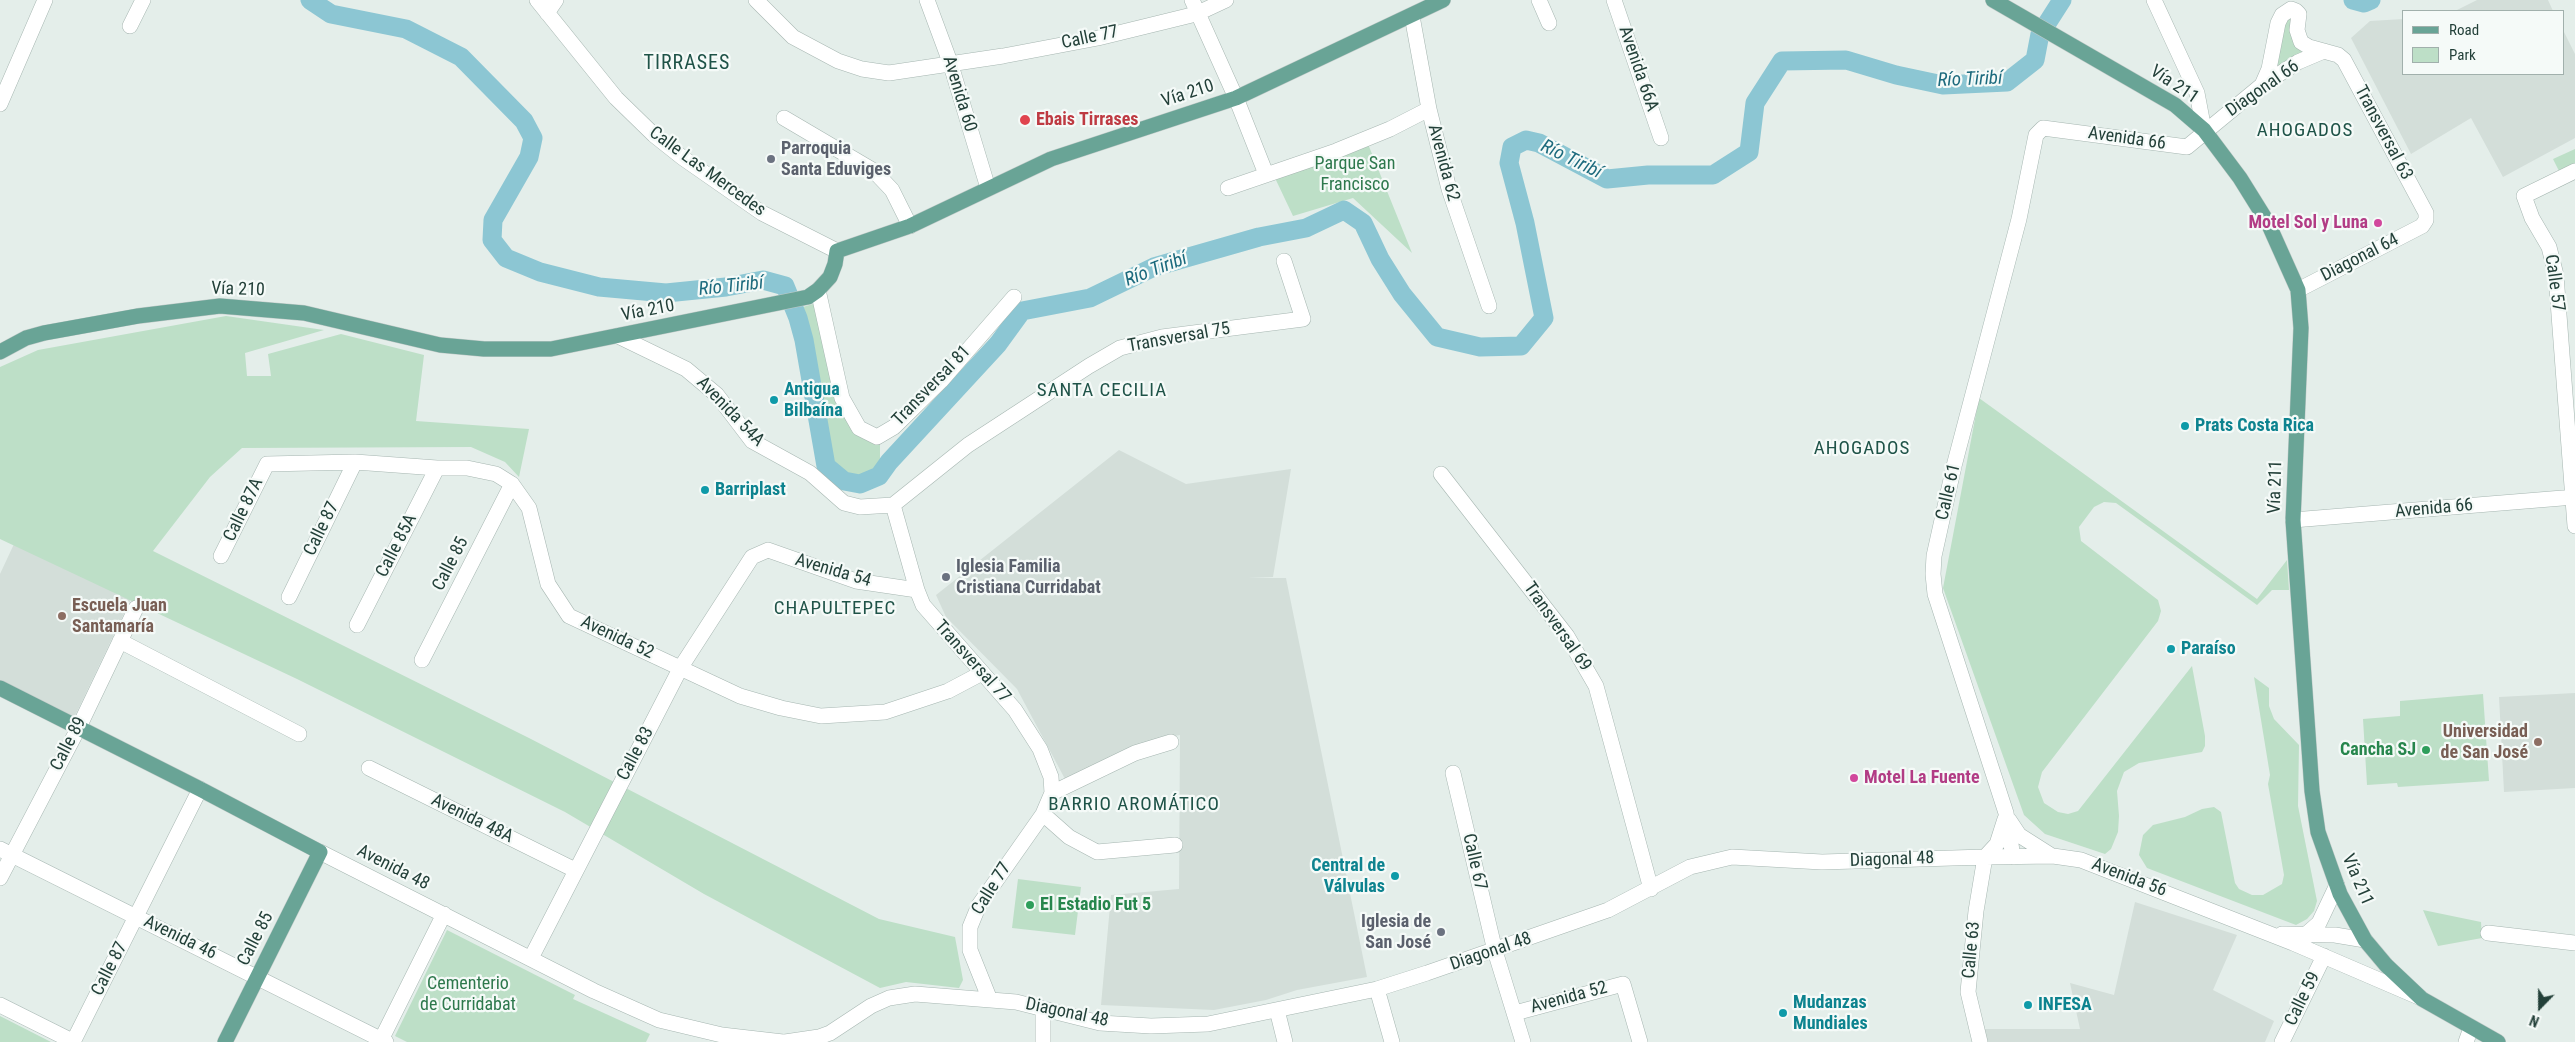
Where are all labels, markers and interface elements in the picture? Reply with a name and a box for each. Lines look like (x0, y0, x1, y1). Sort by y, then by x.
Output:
legend (2402, 10, 2565, 75)
street label: Calle 77 (1060, 21, 1120, 55)
text: Road (2449, 21, 2479, 39)
street label: Avenida 66A (1613, 24, 1663, 114)
text: Park (2449, 46, 2476, 64)
district label: TIRRASES (643, 52, 731, 76)
street label: Avenida 60 (937, 53, 981, 135)
street label: Diagonal 66 (2222, 56, 2304, 122)
street label: Vía 211 (2146, 61, 2202, 109)
water label: Río Tiribí (1937, 67, 2003, 93)
street label: Vía 210 (1159, 75, 1217, 113)
street label: Transversal 63 (2349, 82, 2417, 184)
place label: Ebais Tirrases (1036, 109, 1138, 131)
marker: Ebais Tirrases (1018, 113, 1032, 127)
district label: AHOGADOS (2256, 120, 2354, 142)
street label: Calle Las Mercedes (644, 122, 770, 222)
street label: Avenida 62 (1422, 122, 1464, 204)
street label: Avenida 66 (2087, 123, 2167, 155)
water label: Río Tiribí (1537, 136, 1605, 184)
place label: Parroquia Santa Eduviges (781, 138, 891, 180)
marker: Parroquia Santa Eduviges (765, 153, 777, 165)
park label: Parque San Francisco (1315, 153, 1395, 195)
place label: Motel Sol y Luna (2248, 212, 2368, 234)
marker: Motel Sol y Luna (2372, 217, 2384, 229)
street label: Diagonal 64 (2318, 229, 2402, 287)
water label: Río Tiribí (1122, 248, 1190, 292)
street label: Calle 57 (2539, 253, 2569, 313)
water label: Río Tiribí (698, 272, 764, 302)
street label: Vía 210 (211, 278, 265, 302)
street label: Vía 210 (620, 295, 676, 327)
street label: Transversal 75 (1126, 318, 1232, 358)
street label: Transversal 81 (888, 341, 976, 431)
street label: Avenida 54A (691, 373, 769, 451)
place label: Antigua Bilbaína (784, 379, 843, 422)
district label: SANTA CECILIA (1035, 380, 1169, 402)
marker: Antigua Bilbaína (768, 394, 780, 406)
place label: Prats Costa Rica (2195, 415, 2314, 437)
marker: Prats Costa Rica (2179, 420, 2191, 432)
district label: AHOGADOS (1813, 438, 1911, 460)
street label: Vía 211 (2264, 460, 2288, 514)
street label: Calle 61 (1932, 462, 1966, 522)
street label: Calle 87A (219, 475, 269, 545)
place label: Barriplast (715, 479, 786, 501)
marker: Barriplast (699, 484, 711, 496)
street label: Avenida 66 (2394, 495, 2474, 523)
street label: Calle 87 (300, 498, 344, 560)
street label: Calle 85A (372, 511, 422, 581)
street label: Calle 85 (428, 534, 474, 594)
street label: Avenida 54 (792, 550, 874, 592)
place label: Iglesia Familia Cristiana Curridabat (956, 556, 1101, 598)
marker: Iglesia Familia Cristiana Curridabat (940, 571, 952, 583)
street label: Transversal 69 (1518, 578, 1596, 676)
place label: Escuela Juan Santamaría (72, 595, 167, 638)
district label: CHAPULTEPEC (772, 598, 898, 620)
marker: Escuela Juan Santamaría (56, 610, 68, 622)
street label: Avenida 52 (577, 612, 657, 664)
street label: Transversal 77 (929, 616, 1015, 708)
place label: Paraíso (2181, 638, 2236, 660)
marker: Paraíso (2165, 643, 2177, 655)
street label: Calle 89 (46, 714, 92, 774)
place label: Universidad de San José (2441, 721, 2528, 764)
street label: Calle 83 (613, 724, 659, 784)
marker: Universidad de San José (2532, 736, 2544, 748)
place label: Cancha SJ (2340, 739, 2416, 761)
marker: Cancha SJ (2420, 744, 2432, 756)
place label: Motel La Fuente (1864, 767, 1979, 789)
marker: Motel La Fuente (1848, 772, 1860, 784)
street label: Avenida 48A (427, 790, 517, 848)
district label: BARRIO AROMÁTICO (1046, 794, 1222, 816)
street label: Calle 67 (1457, 832, 1491, 892)
street label: Avenida 48 (353, 841, 433, 895)
street label: Diagonal 48 (1849, 848, 1935, 872)
street label: Vía 211 (2337, 851, 2377, 909)
street label: Avenida 56 (2089, 854, 2169, 902)
place label: Central de Válvulas (1311, 855, 1385, 898)
street label: Calle 77 (968, 859, 1016, 919)
marker: Central de Válvulas (1389, 870, 1401, 882)
place label: El Estadio Fut 5 (1040, 894, 1151, 916)
marker: El Estadio Fut 5 (1024, 899, 1036, 911)
street label: Calle 85 (233, 909, 279, 969)
street label: Avenida 46 (140, 911, 220, 965)
place label: Iglesia de San José (1361, 911, 1431, 954)
street label: Calle 63 (1959, 920, 1985, 980)
marker: Iglesia de San José (1435, 926, 1447, 938)
street label: Diagonal 48 (1448, 928, 1534, 976)
street label: Calle 87 (87, 939, 133, 999)
street label: Calle 59 (2281, 968, 2325, 1030)
park label: Cementerio de Curridabat (420, 973, 516, 1016)
street label: Avenida 52 (1528, 977, 1610, 1019)
north arrow (2515, 982, 2565, 1032)
place label: Mudanzas Mundiales (1793, 992, 1868, 1034)
street label: Diagonal 48 (1024, 994, 1110, 1032)
place label: INFESA (2038, 994, 2092, 1016)
marker: INFESA (2022, 999, 2034, 1011)
marker: Mudanzas Mundiales (1777, 1007, 1789, 1019)
text: N (2527, 1012, 2541, 1030)

